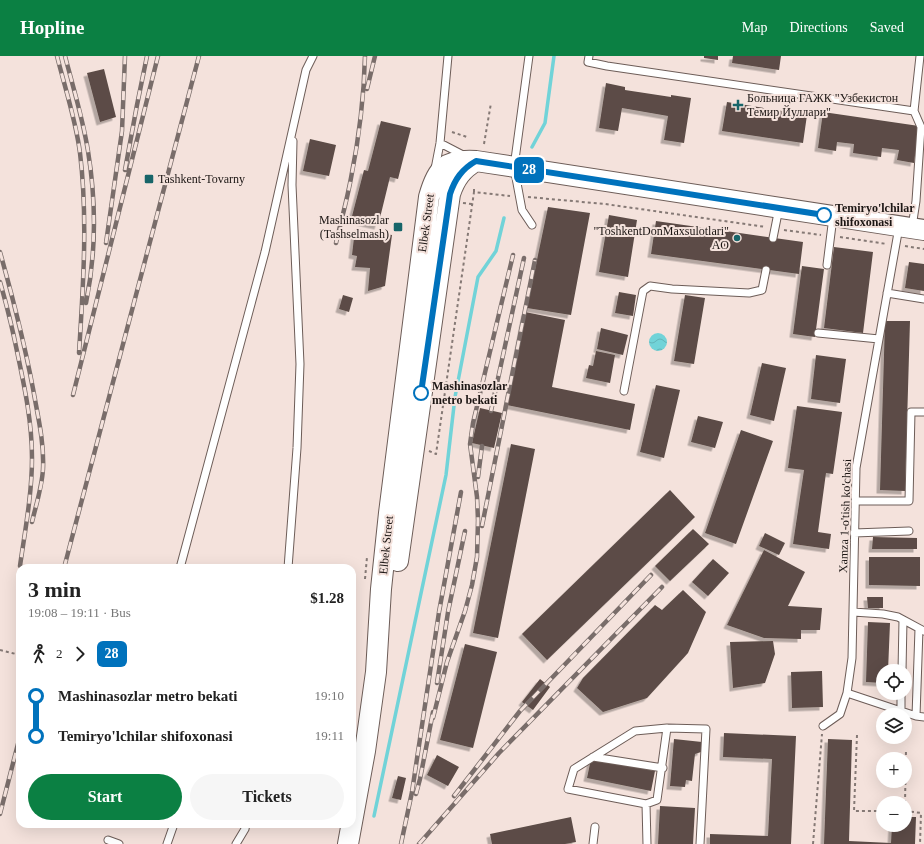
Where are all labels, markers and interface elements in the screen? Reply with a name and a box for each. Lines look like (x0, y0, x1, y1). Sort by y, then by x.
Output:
text: Hopline (20, 17, 84, 38)
text: Map (742, 20, 767, 35)
text: Directions (789, 20, 848, 35)
text: Saved (870, 20, 904, 35)
place label: Больница ГАЖК "Узбекистон Темир Йуллари" (747, 91, 899, 119)
marker: Больница ГАЖК "Узбекистон Темир Йуллари" (732, 99, 744, 111)
line badge: 28 (511, 157, 547, 183)
text: 28 (522, 162, 536, 177)
place label: Tashkent-Tovarny (158, 172, 245, 186)
marker: Tashkent-Tovarny (143, 173, 155, 185)
street label: Elbek Street (415, 192, 437, 253)
place label: Temiryo'lchilar shifoxonasi (835, 201, 915, 229)
marker: Temiryo'lchilar shifoxonasi (816, 207, 832, 223)
place label: Mashinasozlar (Tashselmash) (319, 213, 389, 241)
marker: Mashinasozlar (Tashselmash) (392, 221, 404, 233)
place label: "ToshkentDonMaxsulotlari" AO (593, 224, 729, 252)
marker: "ToshkentDonMaxsulotlari" AO (732, 233, 742, 243)
place label: Mashinasozlar metro bekati (432, 379, 508, 407)
marker: Mashinasozlar metro bekati (413, 385, 429, 401)
street label: Xamza 1-o'tish ko'chasi (836, 458, 854, 573)
street label: Elbek Street (376, 514, 396, 575)
text: 3 min (28, 577, 81, 602)
text: $1.28 (310, 590, 344, 606)
text: 19:08 – 19:11 · Bus (28, 605, 131, 620)
icon: walk (28, 643, 50, 665)
icon: forward (69, 643, 91, 665)
text: 2 (56, 646, 63, 661)
text: 28 (105, 646, 119, 661)
map controls (876, 664, 912, 832)
button: locate (876, 664, 912, 700)
text: Mashinasozlar metro bekati (58, 688, 237, 704)
text: 19:10 (314, 688, 344, 703)
button: layers (876, 708, 912, 744)
text: Temiryo'lchilar shifoxonasi (58, 728, 233, 744)
text: 19:11 (315, 728, 344, 743)
button: + (876, 752, 912, 788)
button: Start (28, 774, 182, 820)
button: Tickets (190, 774, 344, 820)
button: − (876, 796, 912, 832)

